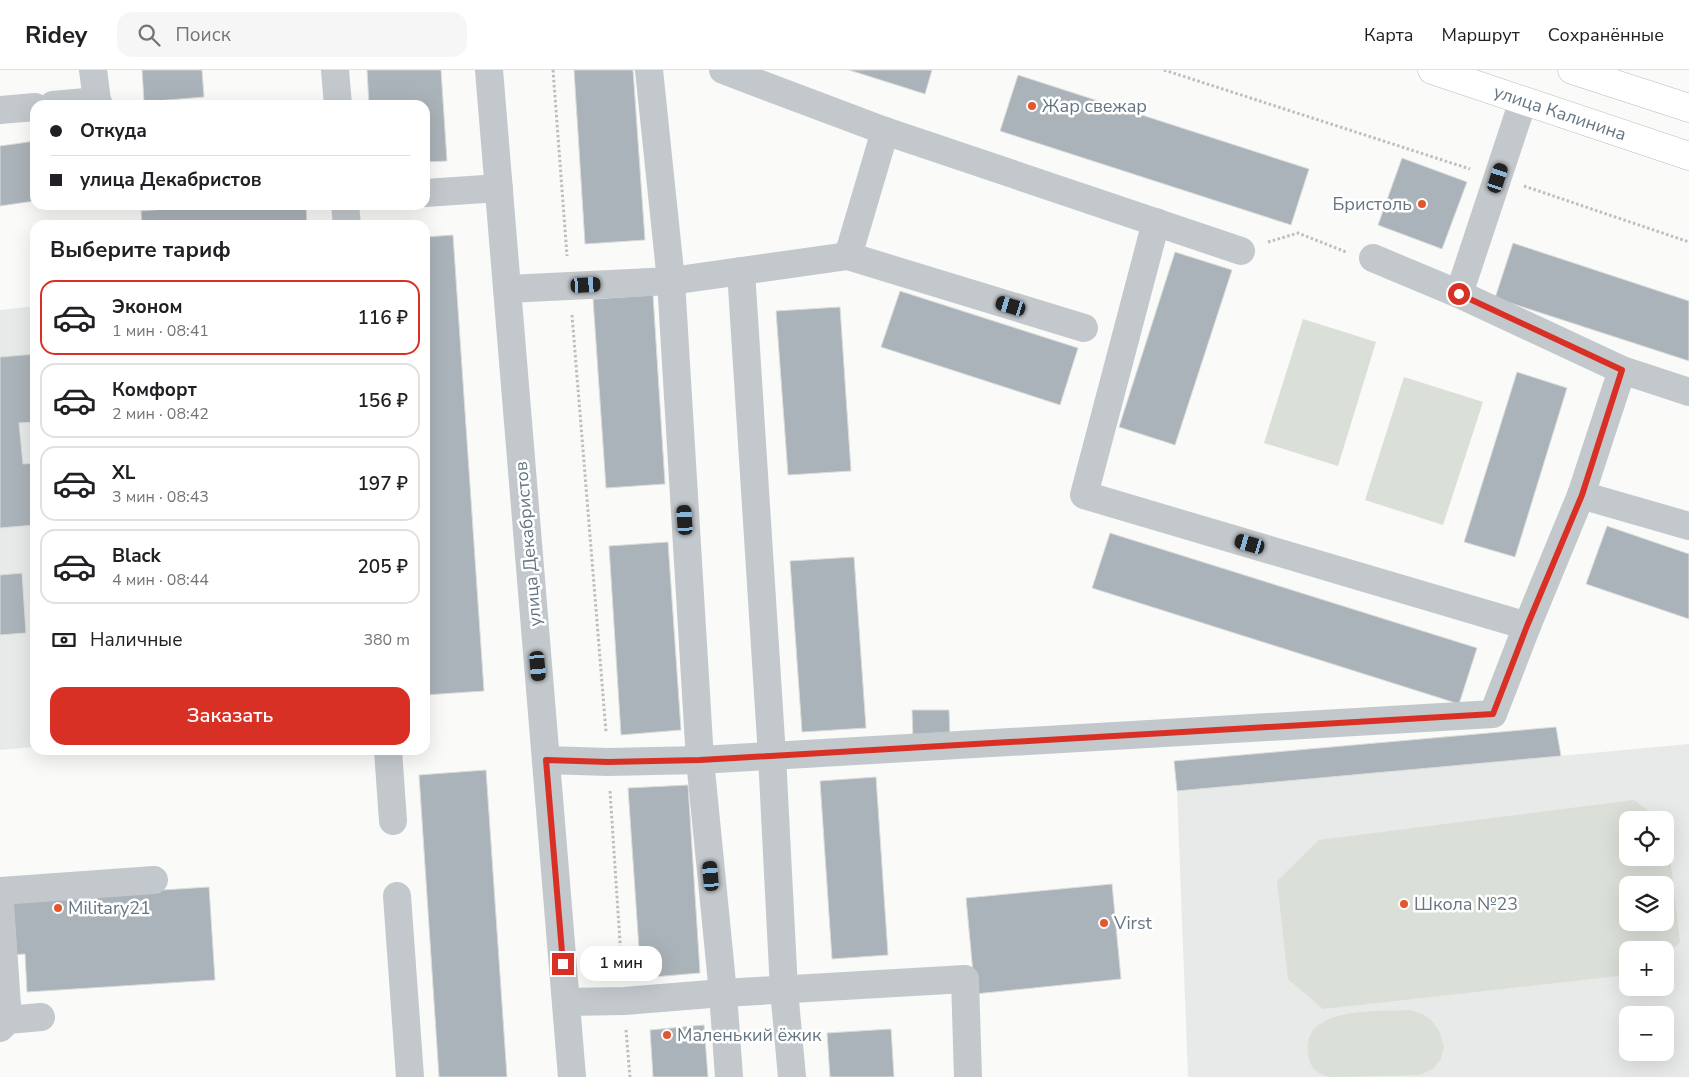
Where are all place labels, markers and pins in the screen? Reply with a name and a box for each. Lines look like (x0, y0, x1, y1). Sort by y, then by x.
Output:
place label: Жар свежар (1042, 94, 1147, 118)
marker: Жар свежар (1026, 100, 1038, 112)
place label: Бристоль (1332, 192, 1412, 216)
marker: Бристоль (1416, 198, 1428, 210)
place label: Школа №23 (1414, 892, 1518, 916)
place label: Military21 (68, 896, 151, 920)
marker: Школа №23 (1398, 898, 1410, 910)
marker: Military21 (52, 902, 64, 914)
place label: Virst (1113, 911, 1152, 935)
marker: Virst (1098, 917, 1110, 929)
place label: Маленький ёжик (677, 1023, 822, 1047)
marker: Маленький ёжик (661, 1029, 673, 1041)

